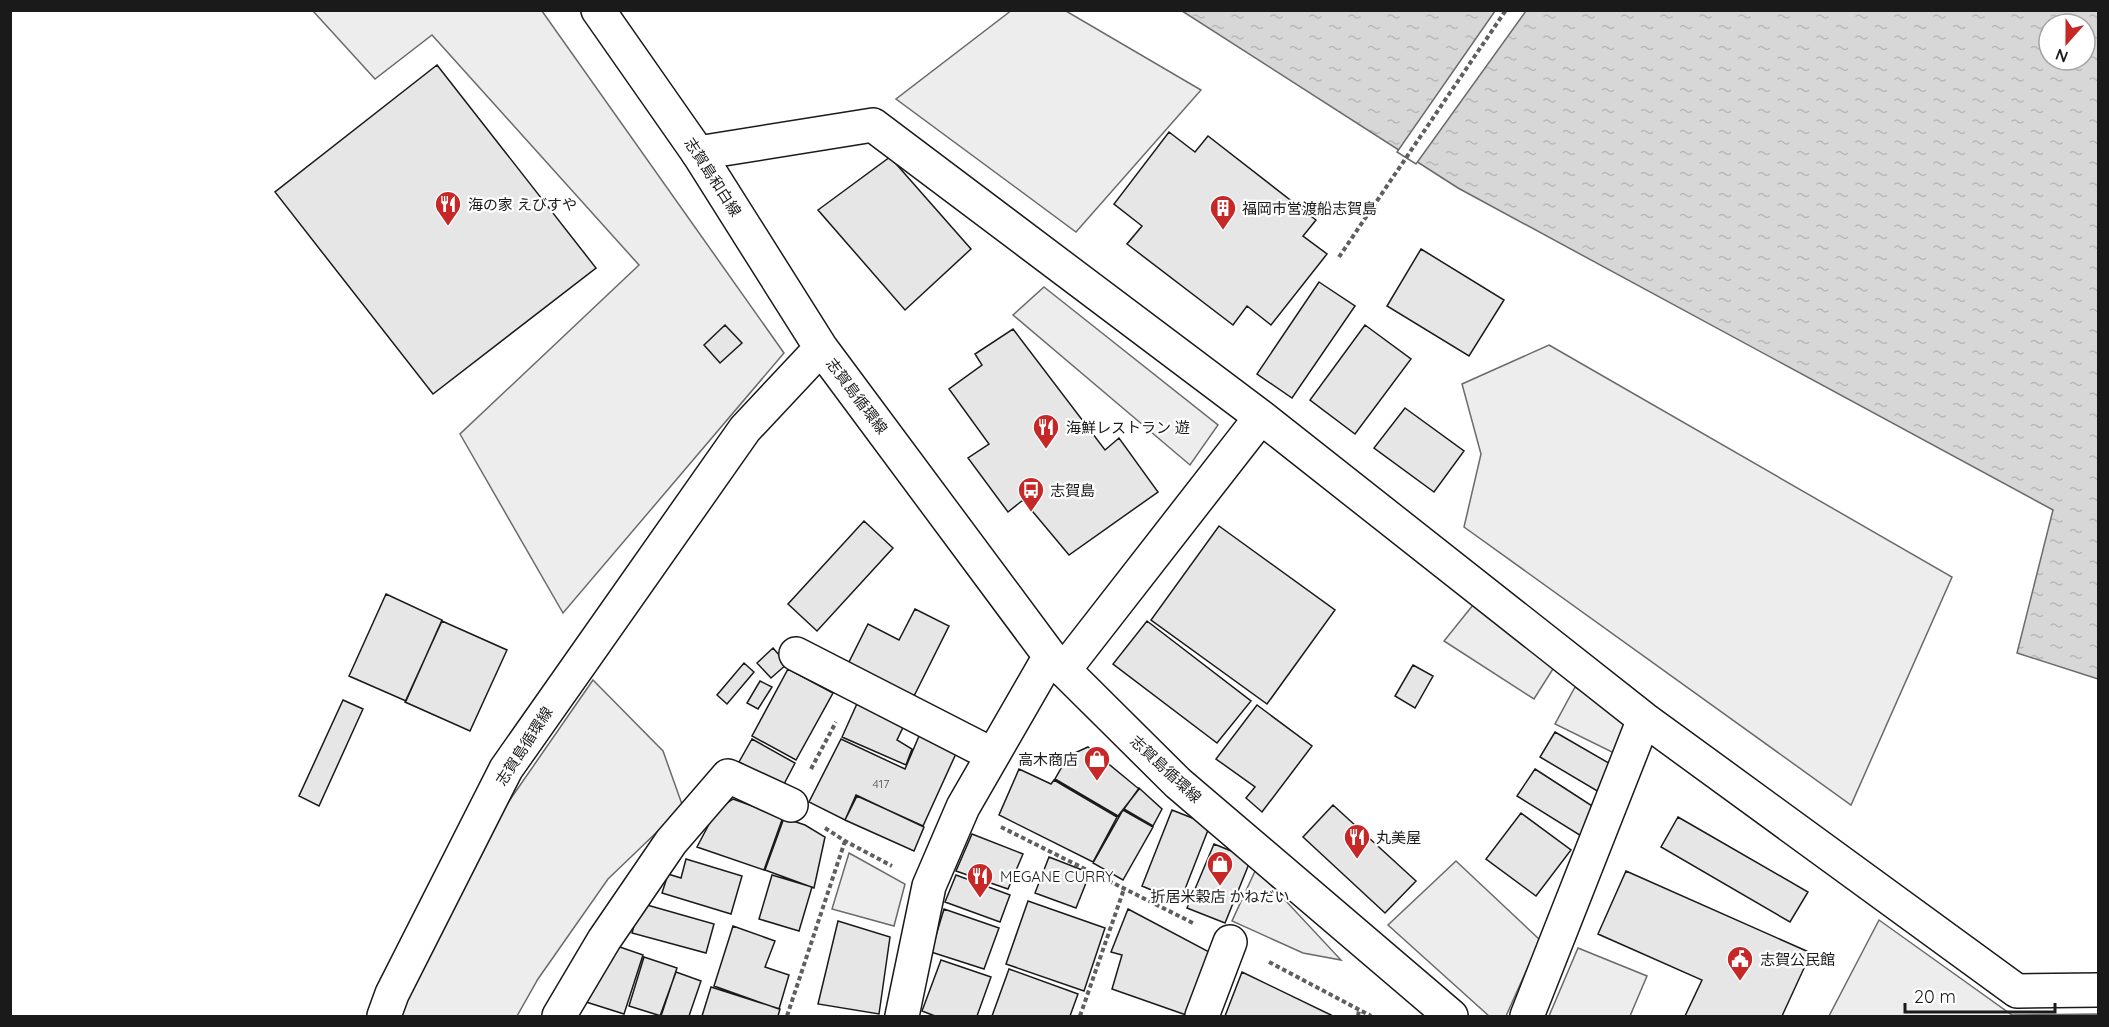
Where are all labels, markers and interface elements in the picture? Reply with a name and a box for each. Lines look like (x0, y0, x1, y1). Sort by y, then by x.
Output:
north arrow (2037, 12, 2097, 72)
text: N (2053, 45, 2071, 67)
street label: 志賀島和白線 (681, 134, 745, 220)
restaurant icon: 海の家 えびすや (433, 189, 463, 227)
building icon: 福岡市営渡船志賀島 (1208, 193, 1238, 231)
place label: 海の家 えびすや (468, 195, 577, 214)
place label: 福岡市営渡船志賀島 (1242, 199, 1377, 218)
street label: 志賀島循環線 (822, 354, 892, 438)
restaurant icon: 海鮮レストラン 遊 (1031, 412, 1061, 450)
place label: 海鮮レストラン 遊 (1066, 418, 1190, 437)
bus stop icon: 志賀島 (1016, 475, 1046, 513)
place label: 志賀島 (1050, 481, 1095, 500)
street label: 志賀島循環線 (492, 703, 556, 789)
street label: 志賀島循環線 (1127, 731, 1205, 807)
shop icon: 高木商店 (1082, 744, 1112, 782)
place label: 高木商店 (1018, 750, 1078, 769)
house number: 417 (873, 776, 889, 791)
restaurant icon: 丸美屋 (1342, 822, 1372, 860)
place label: 丸美屋 (1376, 828, 1421, 847)
shop icon: 折居米穀店 かねだい (1205, 849, 1235, 887)
restaurant icon: MEGANE CURRY (965, 861, 995, 899)
place label: MEGANE CURRY (1000, 867, 1114, 886)
place label: 折居米穀店 かねだい (1150, 887, 1290, 906)
public building icon: 志賀公民館 (1725, 944, 1755, 982)
place label: 志賀公民館 (1760, 950, 1835, 969)
scale bar (1905, 976, 2055, 1014)
text: 20 m (1914, 985, 1956, 1008)

